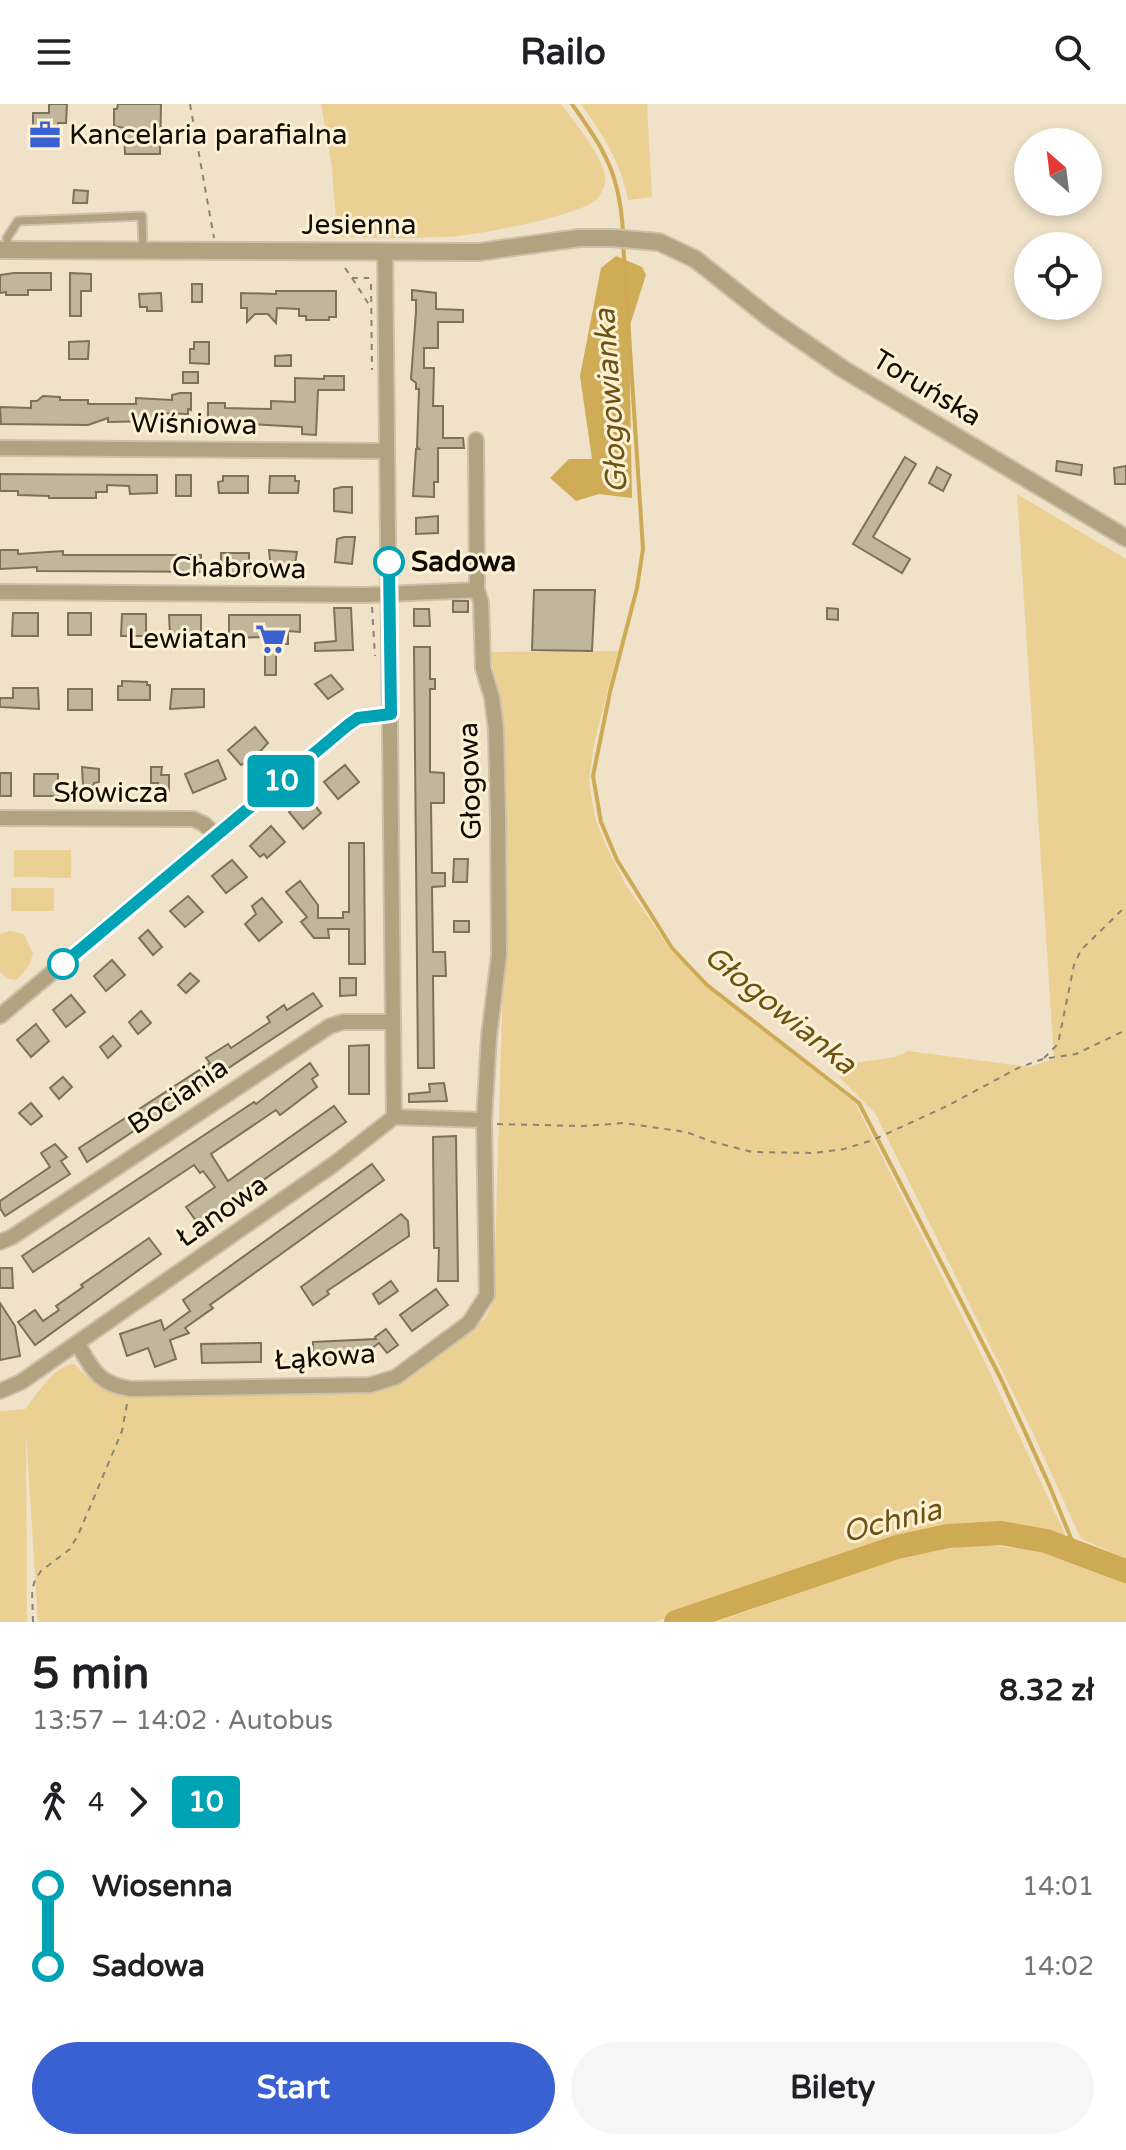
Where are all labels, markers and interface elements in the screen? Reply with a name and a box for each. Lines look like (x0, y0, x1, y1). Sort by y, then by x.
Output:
icon: menu (32, 30, 76, 74)
icon: search (1050, 30, 1094, 74)
text: Railo (520, 31, 606, 74)
office icon: Kancelaria parafialna (28, 118, 62, 152)
place label: Kancelaria parafialna (69, 118, 347, 152)
north arrow (1014, 128, 1102, 216)
map controls (1014, 128, 1102, 320)
street label: Jesienna (302, 208, 417, 242)
button: locate (1014, 232, 1102, 320)
water label: Głogowianka (586, 306, 636, 495)
street label: Toruńska (866, 342, 988, 434)
street label: Wiśniowa (130, 406, 258, 442)
place label: Sadowa (411, 545, 516, 579)
marker: Sadowa (374, 547, 404, 577)
street label: Chabrowa (171, 550, 307, 586)
place label: Lewiatan (127, 622, 247, 656)
supermarket icon: Lewiatan (254, 622, 288, 656)
street label: Głogowa (451, 722, 489, 840)
line badge: 10 (245, 755, 317, 807)
text: 10 (263, 764, 299, 798)
street label: Słowicza (53, 776, 169, 810)
water label: Głogowianka (696, 937, 864, 1083)
unlabelled marker (48, 949, 78, 979)
street label: Bociania (121, 1050, 235, 1142)
street label: Łanowa (170, 1167, 274, 1255)
street label: Łąkowa (273, 1337, 377, 1377)
water label: Ochnia (839, 1491, 946, 1551)
text: 5 min (32, 1648, 149, 1701)
text: 8.32 zł (999, 1672, 1094, 1709)
text: 13:57 – 14:02 · Autobus (32, 1705, 333, 1736)
icon: walk (32, 1780, 76, 1824)
icon: forward (116, 1780, 160, 1824)
text: 10 (188, 1785, 224, 1819)
text: 4 (88, 1787, 104, 1818)
text: Wiosenna (92, 1868, 233, 1905)
text: 14:01 (1022, 1871, 1094, 1902)
text: Sadowa (92, 1948, 205, 1985)
text: 14:02 (1022, 1951, 1094, 1982)
button: Start (32, 2042, 555, 2134)
button: Bilety (571, 2042, 1094, 2134)

